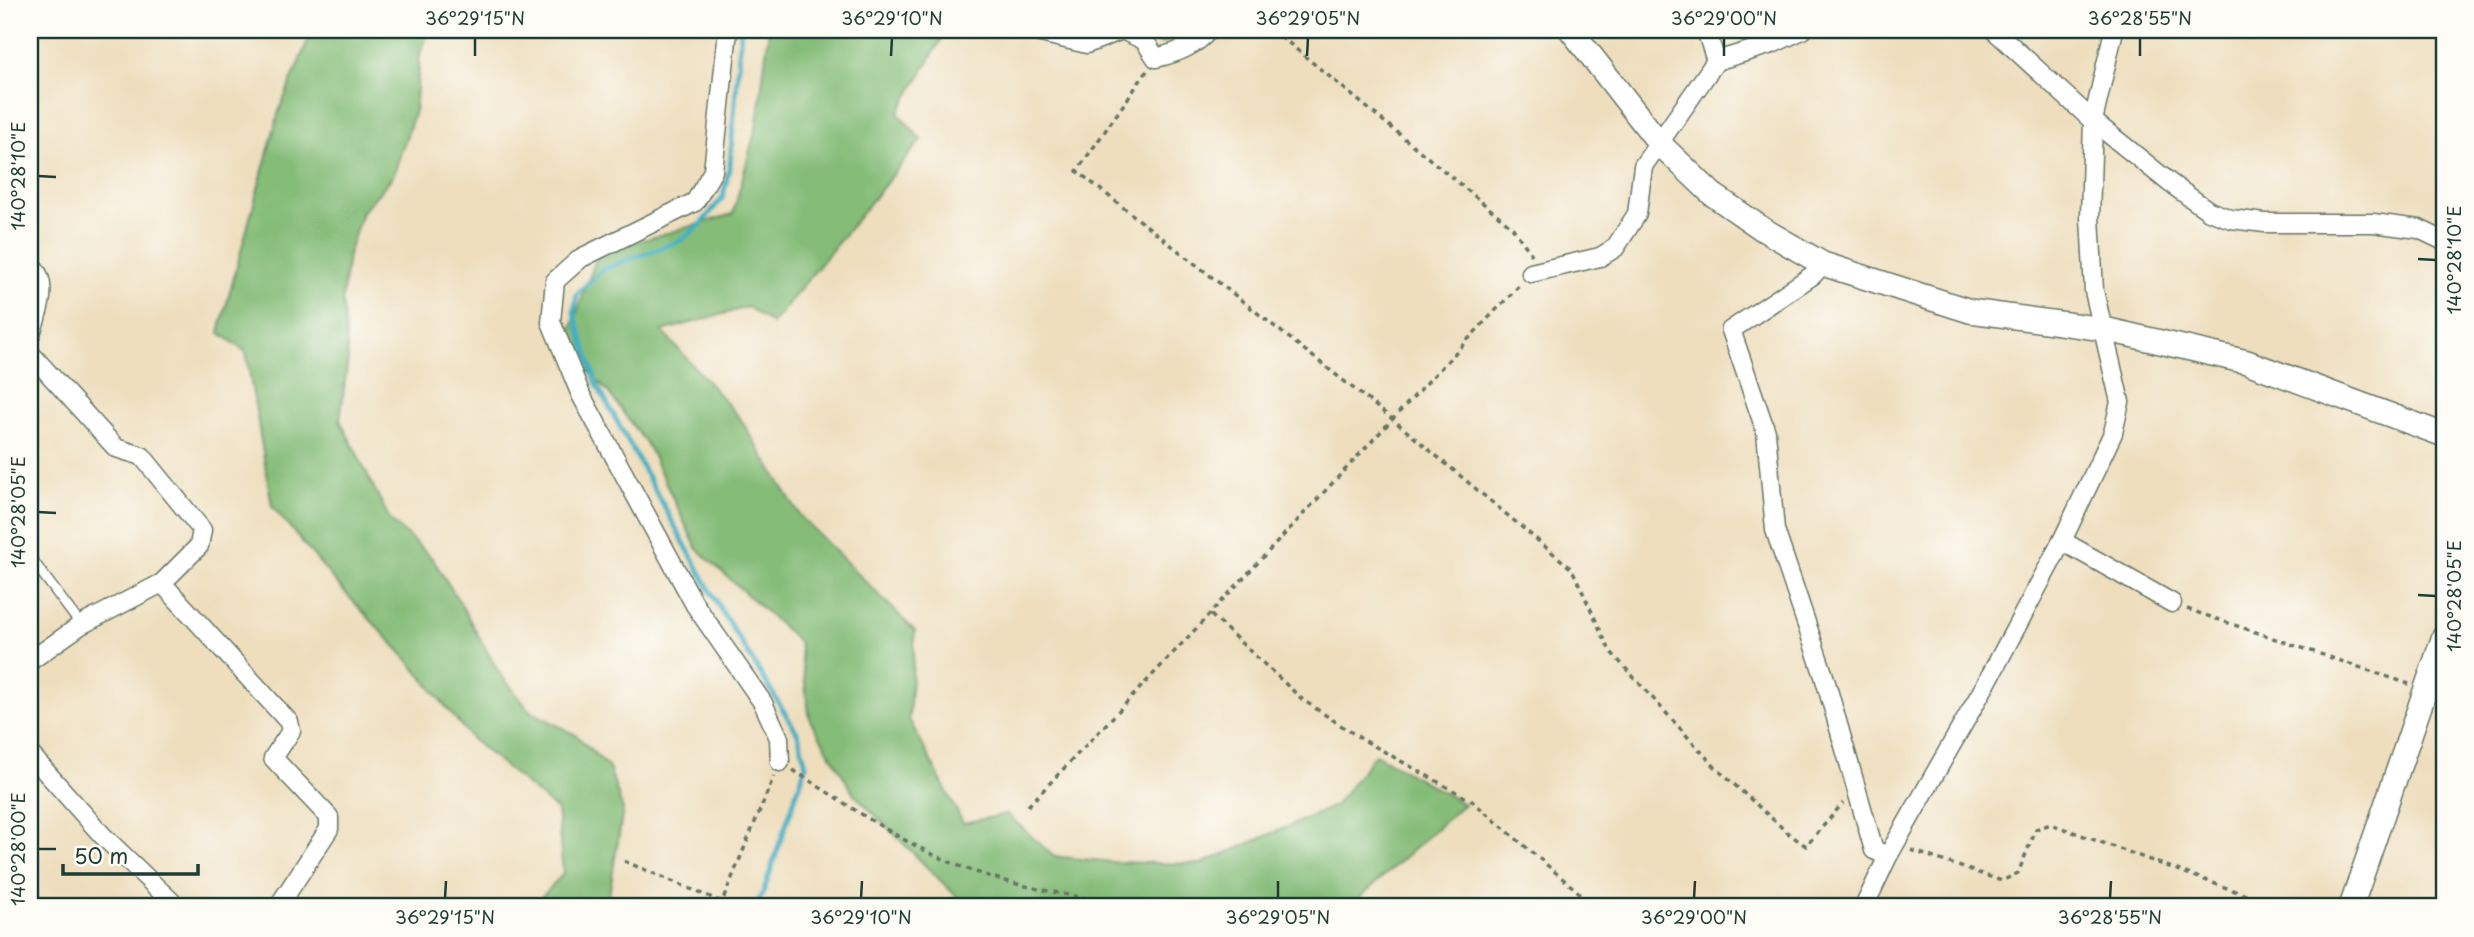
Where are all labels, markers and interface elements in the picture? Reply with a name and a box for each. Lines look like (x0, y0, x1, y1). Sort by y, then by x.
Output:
text: 36°29'15"N (425, 4, 525, 31)
text: 36°29'10"N (841, 4, 943, 31)
text: 36°29'05"N (1256, 4, 1360, 31)
text: 36°29'00"N (1671, 4, 1777, 31)
text: 36°28'55"N (2088, 4, 2192, 31)
text: 140°28'10"E (4, 122, 31, 230)
text: 140°28'10"E (2440, 206, 2467, 314)
text: 140°28'05"E (4, 456, 31, 568)
text: 140°28'05"E (2440, 540, 2467, 652)
text: 140°28'00"E (4, 792, 31, 906)
scale bar (63, 832, 198, 876)
text: 50 m (74, 839, 128, 871)
text: 36°29'15"N (395, 903, 495, 930)
text: 36°29'10"N (810, 903, 912, 930)
text: 36°29'05"N (1226, 903, 1330, 930)
text: 36°29'00"N (1641, 903, 1747, 930)
text: 36°28'55"N (2058, 903, 2162, 930)

